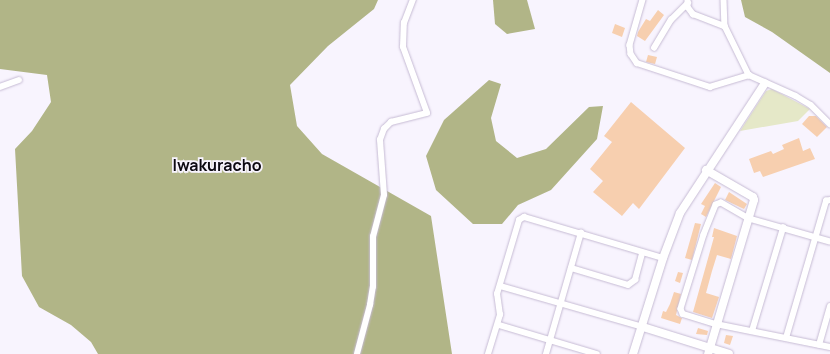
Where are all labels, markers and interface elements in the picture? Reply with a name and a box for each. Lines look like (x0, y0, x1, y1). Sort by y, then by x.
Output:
district label: Iwakuracho (172, 155, 262, 175)

